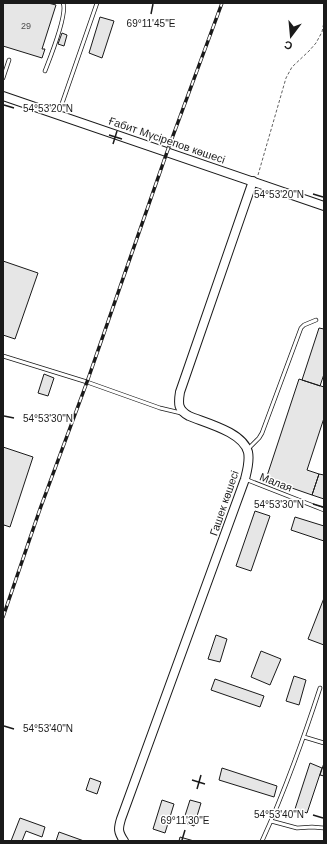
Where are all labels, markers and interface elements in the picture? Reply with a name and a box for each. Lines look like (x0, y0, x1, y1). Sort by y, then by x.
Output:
north arrow (271, 16, 311, 56)
text: 69°11'45"E (127, 18, 176, 29)
house number: 29 (21, 21, 31, 31)
text: С (283, 39, 294, 52)
text: 54°53'20"N (23, 103, 73, 114)
street label: Ғабит Мүсірепов көшесі (107, 114, 227, 166)
text: 54°53'20"N (254, 189, 304, 200)
text: 54°53'30"N (23, 413, 73, 424)
street label: Гашек көшесі (207, 469, 241, 537)
street label: Малая (258, 470, 294, 494)
text: 54°53'30"N (254, 499, 304, 510)
text: 54°53'40"N (23, 723, 73, 734)
text: 54°53'40"N (254, 809, 304, 820)
text: 69°11'30"E (161, 815, 210, 826)

